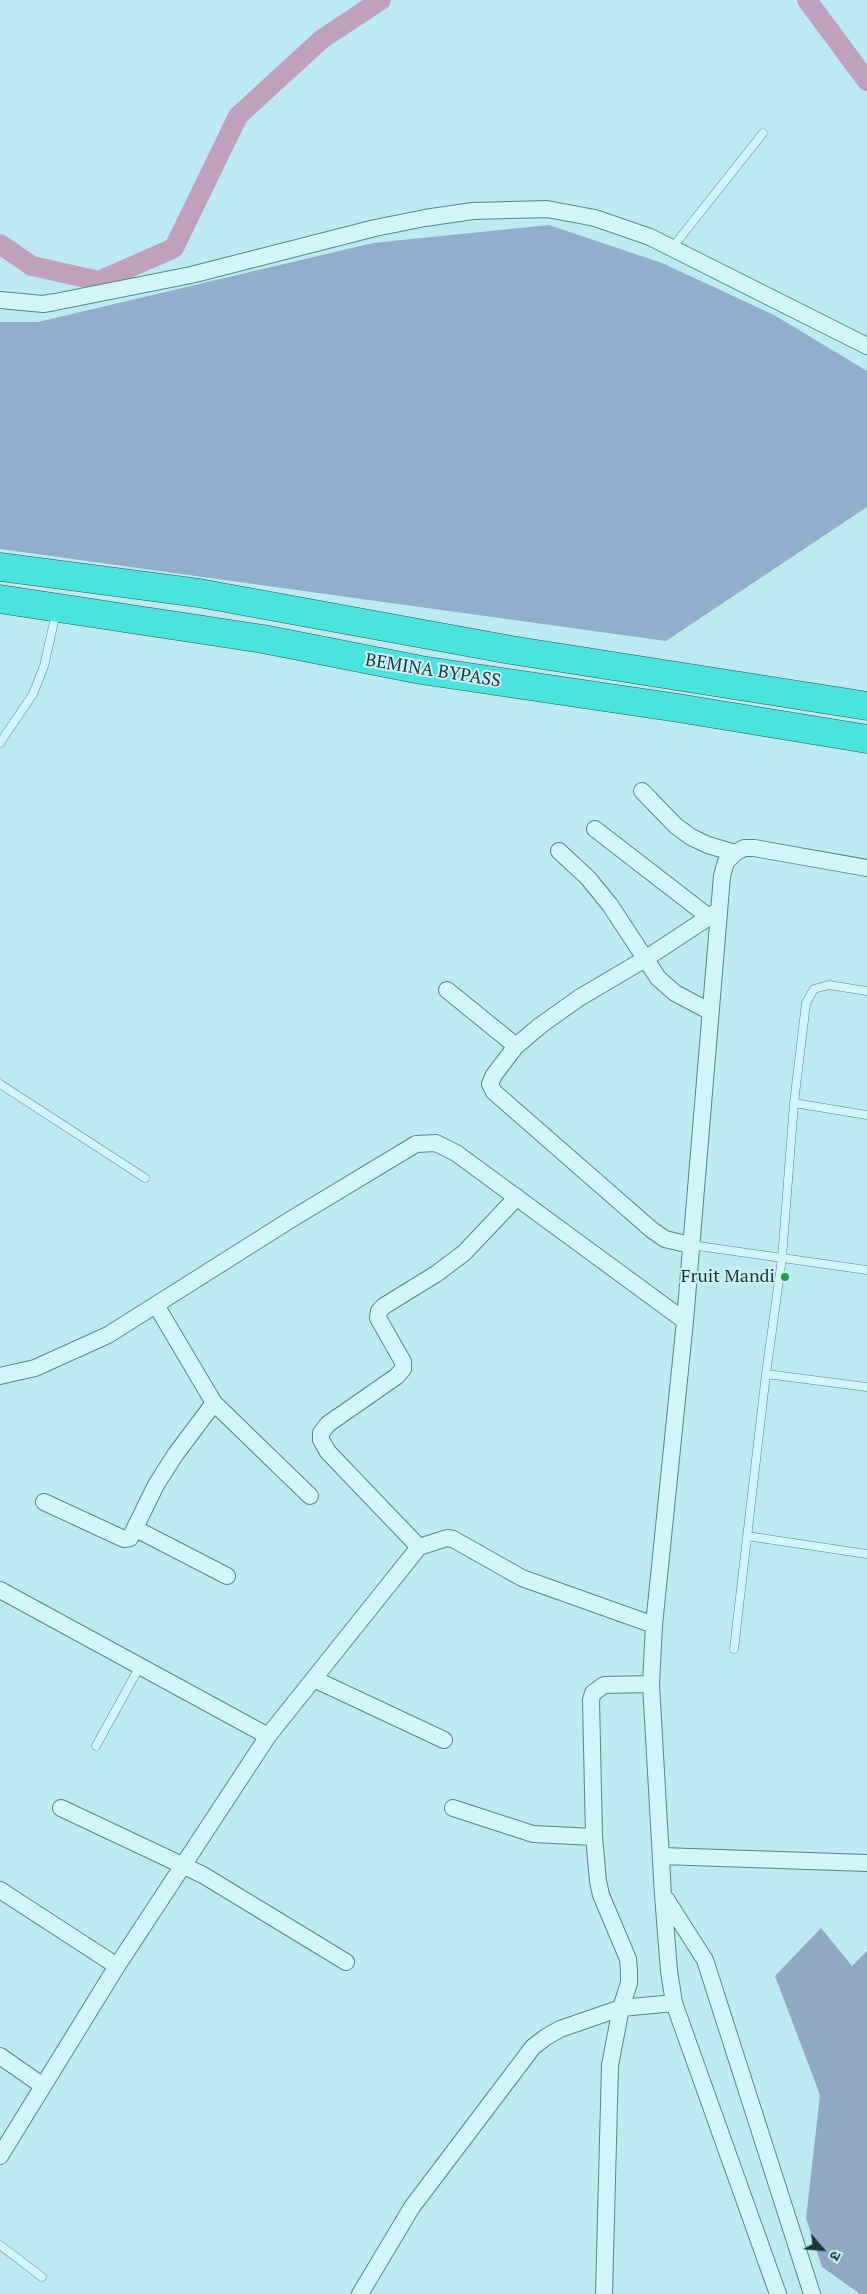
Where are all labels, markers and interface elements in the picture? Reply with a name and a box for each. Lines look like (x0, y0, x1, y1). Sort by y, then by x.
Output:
street label: BEMINA BYPASS (364, 650, 502, 692)
place label: Fruit Mandi (681, 1266, 775, 1288)
marker: Fruit Mandi (779, 1271, 791, 1283)
north arrow (797, 2224, 847, 2274)
text: उ (825, 2248, 846, 2264)

